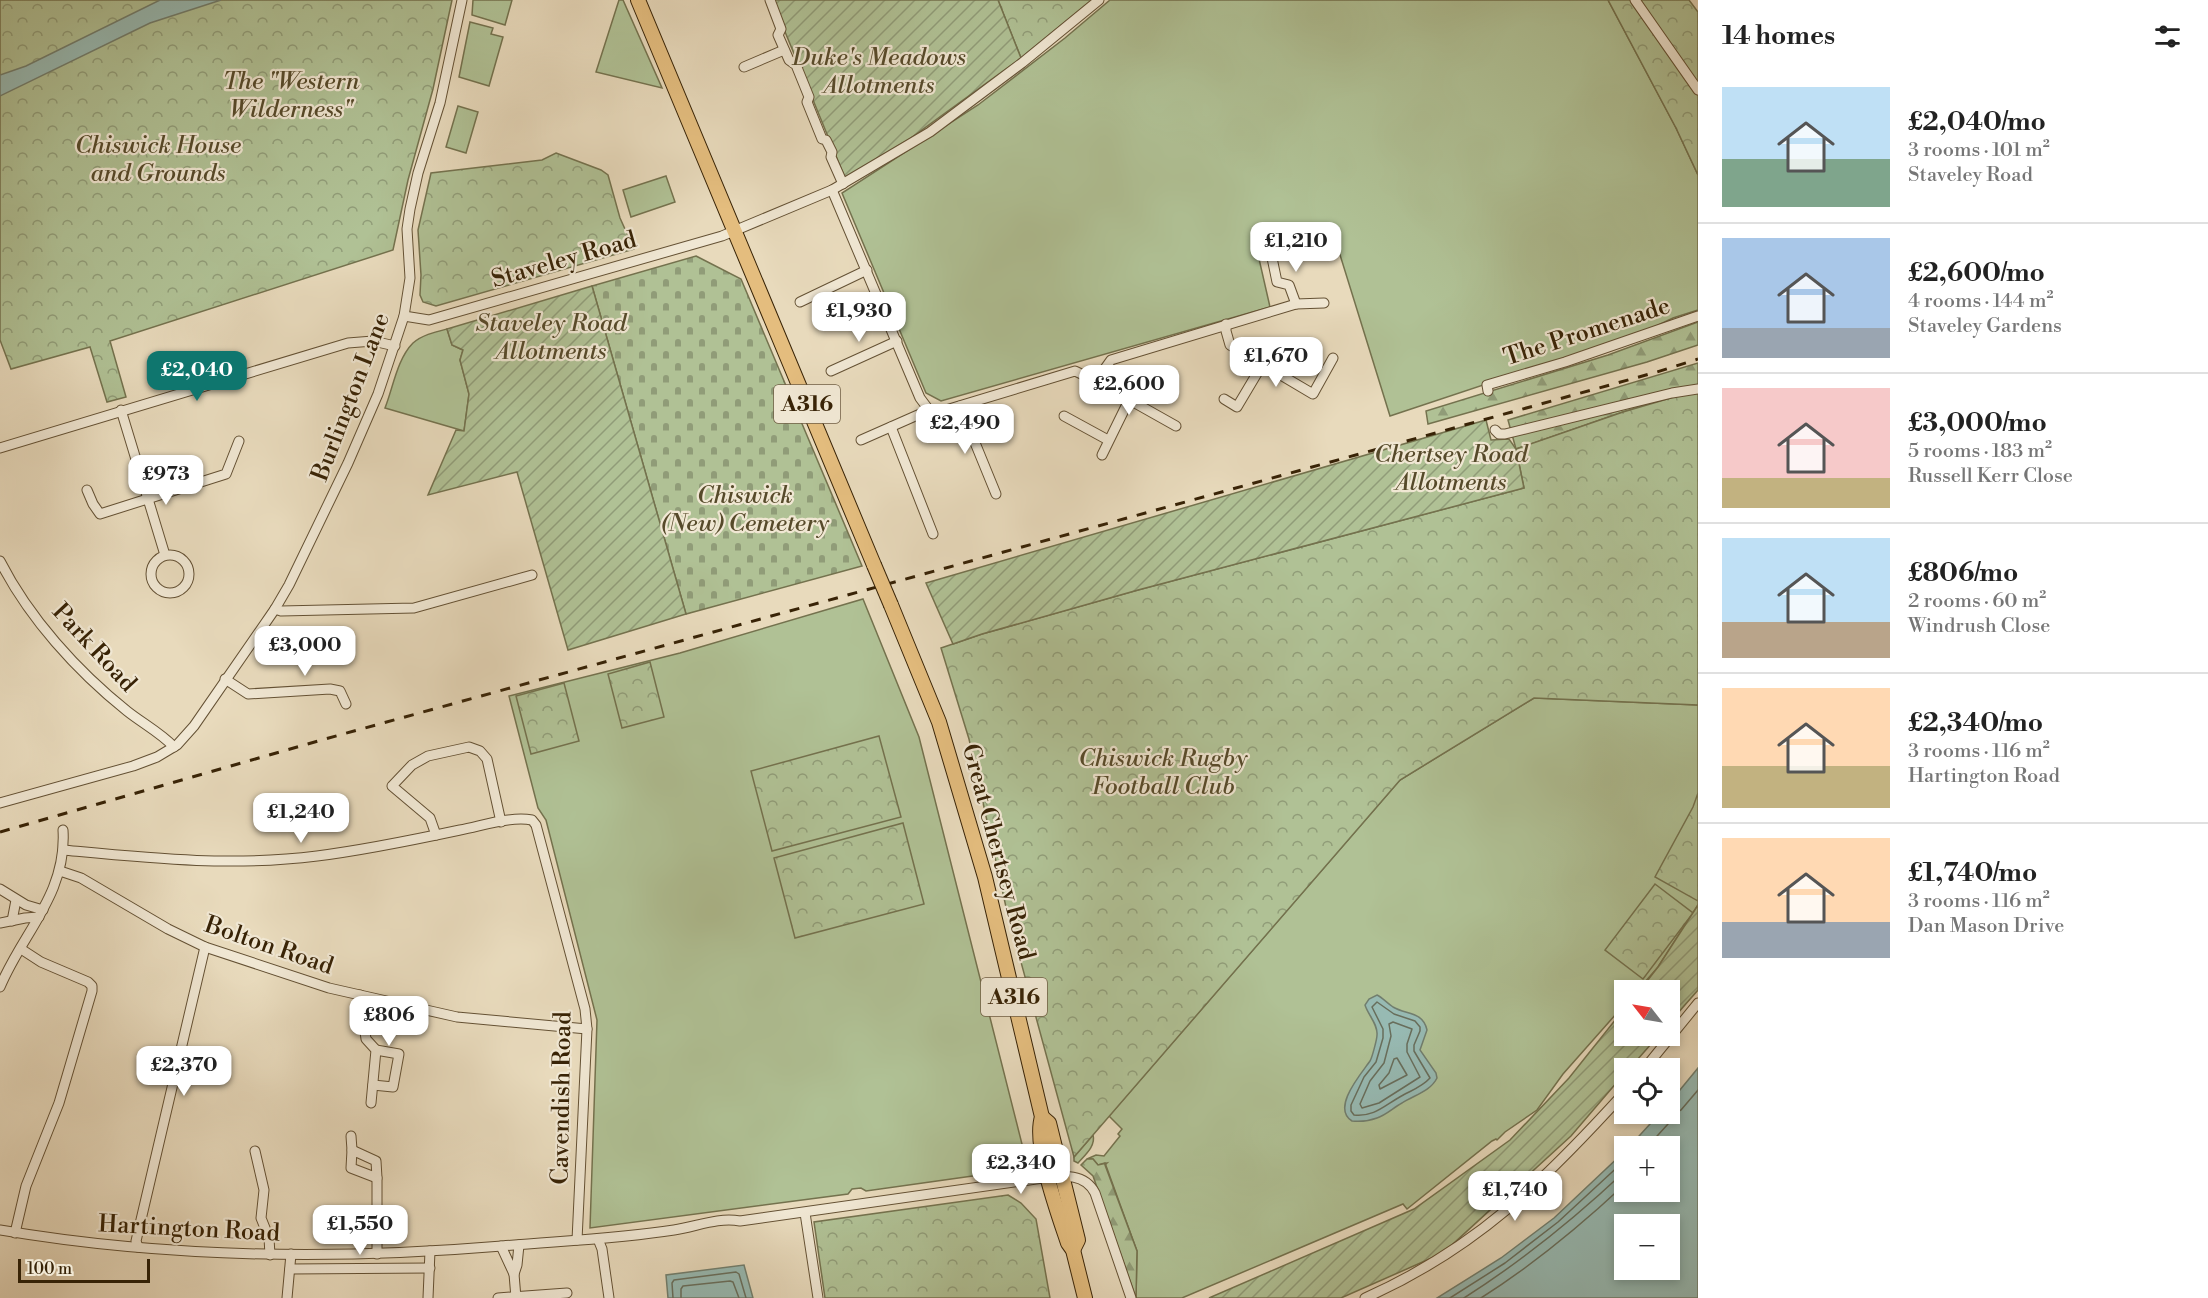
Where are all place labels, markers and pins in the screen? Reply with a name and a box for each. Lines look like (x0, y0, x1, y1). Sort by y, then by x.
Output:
pin: £1,210 (1247, 222, 1345, 273)
pin: £1,930 (810, 292, 908, 343)
pin: £1,670 (1227, 337, 1325, 388)
pin: £2,040 (148, 351, 246, 402)
pin: £2,600 (1080, 365, 1178, 416)
pin: £2,490 (916, 404, 1014, 455)
pin: £973 (130, 455, 202, 506)
pin: £3,000 (256, 626, 354, 677)
pin: £1,240 (252, 793, 350, 844)
pin: £806 (353, 996, 425, 1047)
pin: £2,370 (135, 1046, 233, 1097)
pin: £2,340 (972, 1144, 1070, 1195)
pin: £1,740 (1466, 1171, 1564, 1222)
pin: £1,550 (311, 1205, 409, 1256)

